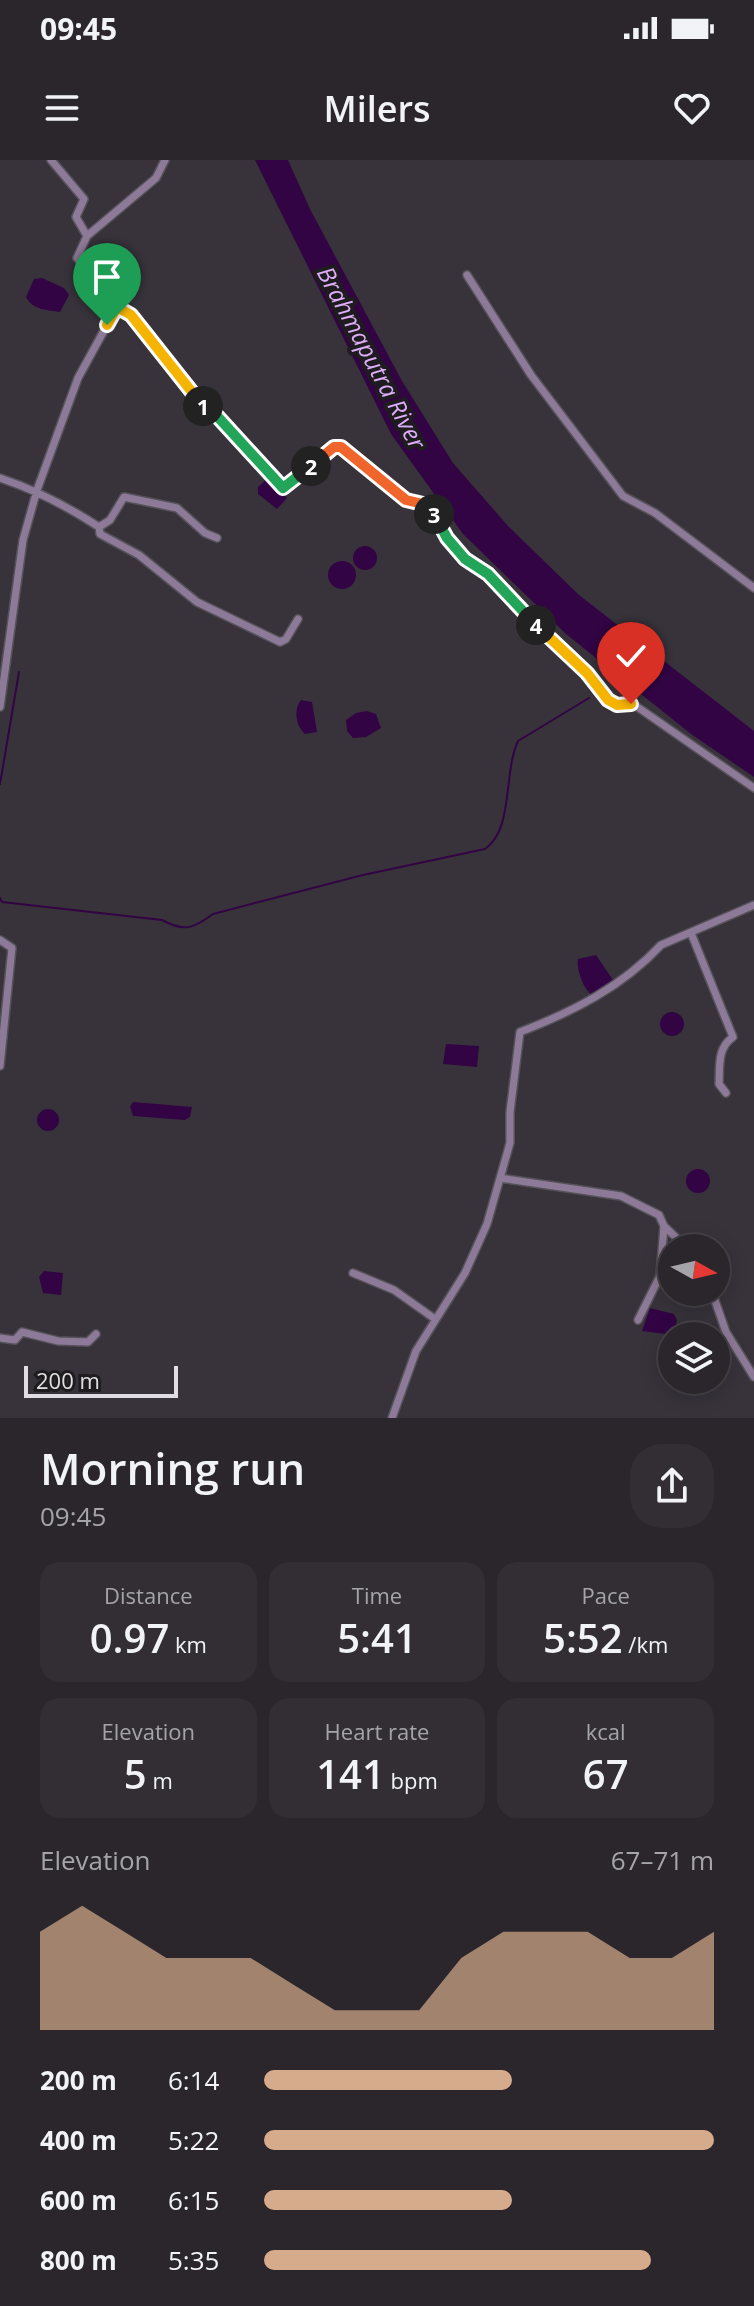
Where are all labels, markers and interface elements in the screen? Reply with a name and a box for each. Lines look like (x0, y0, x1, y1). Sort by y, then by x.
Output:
text: 09:45 (40, 8, 117, 49)
text: Milers (323, 84, 431, 133)
icon: menu (40, 86, 84, 130)
icon: heart (670, 86, 714, 130)
pin (73, 243, 141, 325)
icon: arrive (85, 255, 129, 299)
water label: Brahmaputra River (310, 260, 435, 456)
pin: 1 (183, 386, 223, 426)
text: 1 (197, 391, 209, 421)
pin: 2 (291, 446, 331, 486)
text: 2 (305, 451, 317, 481)
pin: 3 (414, 494, 454, 534)
text: 3 (428, 499, 440, 529)
pin: 4 (516, 605, 556, 645)
text: 4 (530, 610, 542, 640)
pin (597, 622, 665, 704)
icon: check (609, 634, 653, 678)
north arrow (658, 1234, 730, 1306)
map controls (658, 1234, 730, 1394)
button: layers (658, 1322, 730, 1394)
scale bar (24, 1362, 178, 1398)
text: 200 m (36, 1365, 100, 1395)
text: Morning run (40, 1438, 305, 1498)
button: share (630, 1444, 714, 1528)
text: 09:45 (40, 1498, 106, 1534)
text: Distance (104, 1580, 193, 1610)
text: Time (352, 1580, 402, 1610)
text: Pace (581, 1580, 630, 1610)
text: 0.97 (90, 1610, 169, 1665)
text: 5:41 (337, 1610, 417, 1665)
text: 5:52 (543, 1610, 623, 1665)
text: km (169, 1629, 207, 1659)
text: /km (623, 1629, 668, 1659)
text: Elevation (102, 1716, 195, 1746)
text: Heart rate (325, 1716, 429, 1746)
text: kcal (586, 1716, 626, 1746)
text: 5 (124, 1746, 147, 1801)
text: 141 (316, 1746, 385, 1801)
text: 67 (583, 1746, 629, 1801)
text: m (147, 1765, 173, 1795)
text: bpm (385, 1765, 438, 1795)
text: Elevation (40, 1842, 150, 1878)
text: 67–71 m (611, 1842, 714, 1878)
text: 200 m (40, 2062, 117, 2098)
text: 6:14 (168, 2062, 219, 2098)
text: 400 m (40, 2122, 117, 2158)
text: 5:22 (168, 2122, 219, 2158)
text: 600 m (40, 2182, 117, 2218)
text: 6:15 (168, 2182, 219, 2218)
text: 800 m (40, 2242, 117, 2278)
text: 5:35 (168, 2242, 219, 2278)

